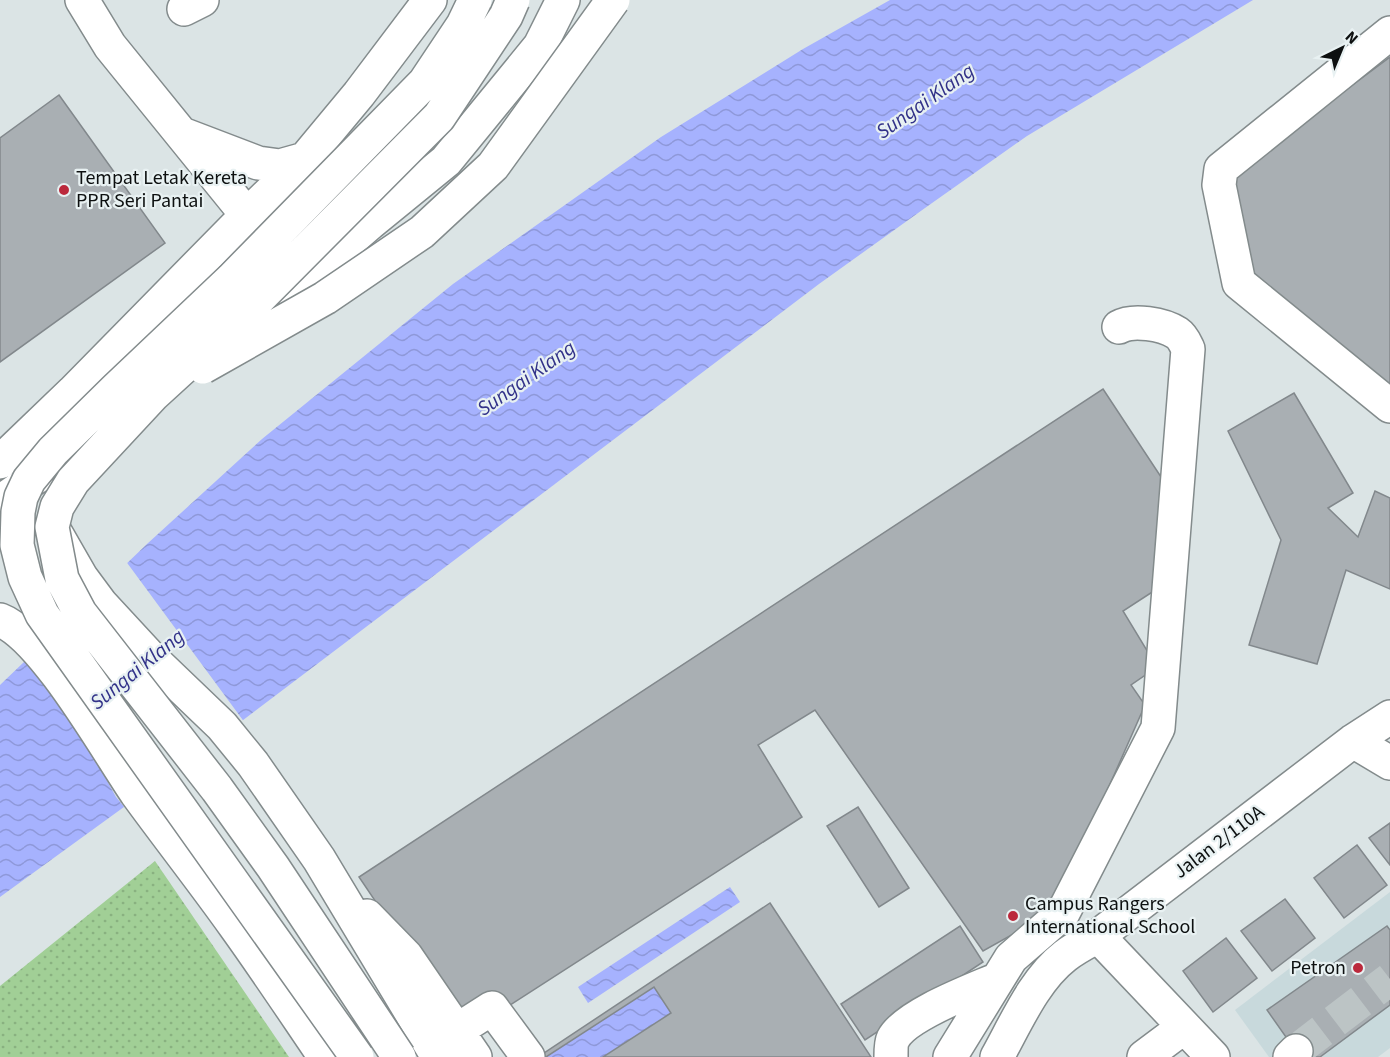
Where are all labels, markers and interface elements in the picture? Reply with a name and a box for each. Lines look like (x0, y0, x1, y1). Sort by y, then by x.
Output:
north arrow (1312, 18, 1372, 78)
text: N (1340, 26, 1363, 49)
water label: Sungai Klang (870, 56, 980, 146)
place label: Tempat Letak Kereta PPR Seri Pantai (76, 164, 247, 215)
marker: Tempat Letak Kereta PPR Seri Pantai (57, 183, 71, 197)
water label: Sungai Klang (471, 333, 581, 423)
water label: Sungai Klang (83, 621, 191, 717)
street label: Jalan 2/110A (1168, 798, 1270, 886)
place label: Campus Rangers International School (1025, 890, 1195, 941)
marker: Campus Rangers International School (1006, 909, 1020, 923)
place label: Petron (1290, 954, 1346, 982)
marker: Petron (1351, 961, 1365, 975)

